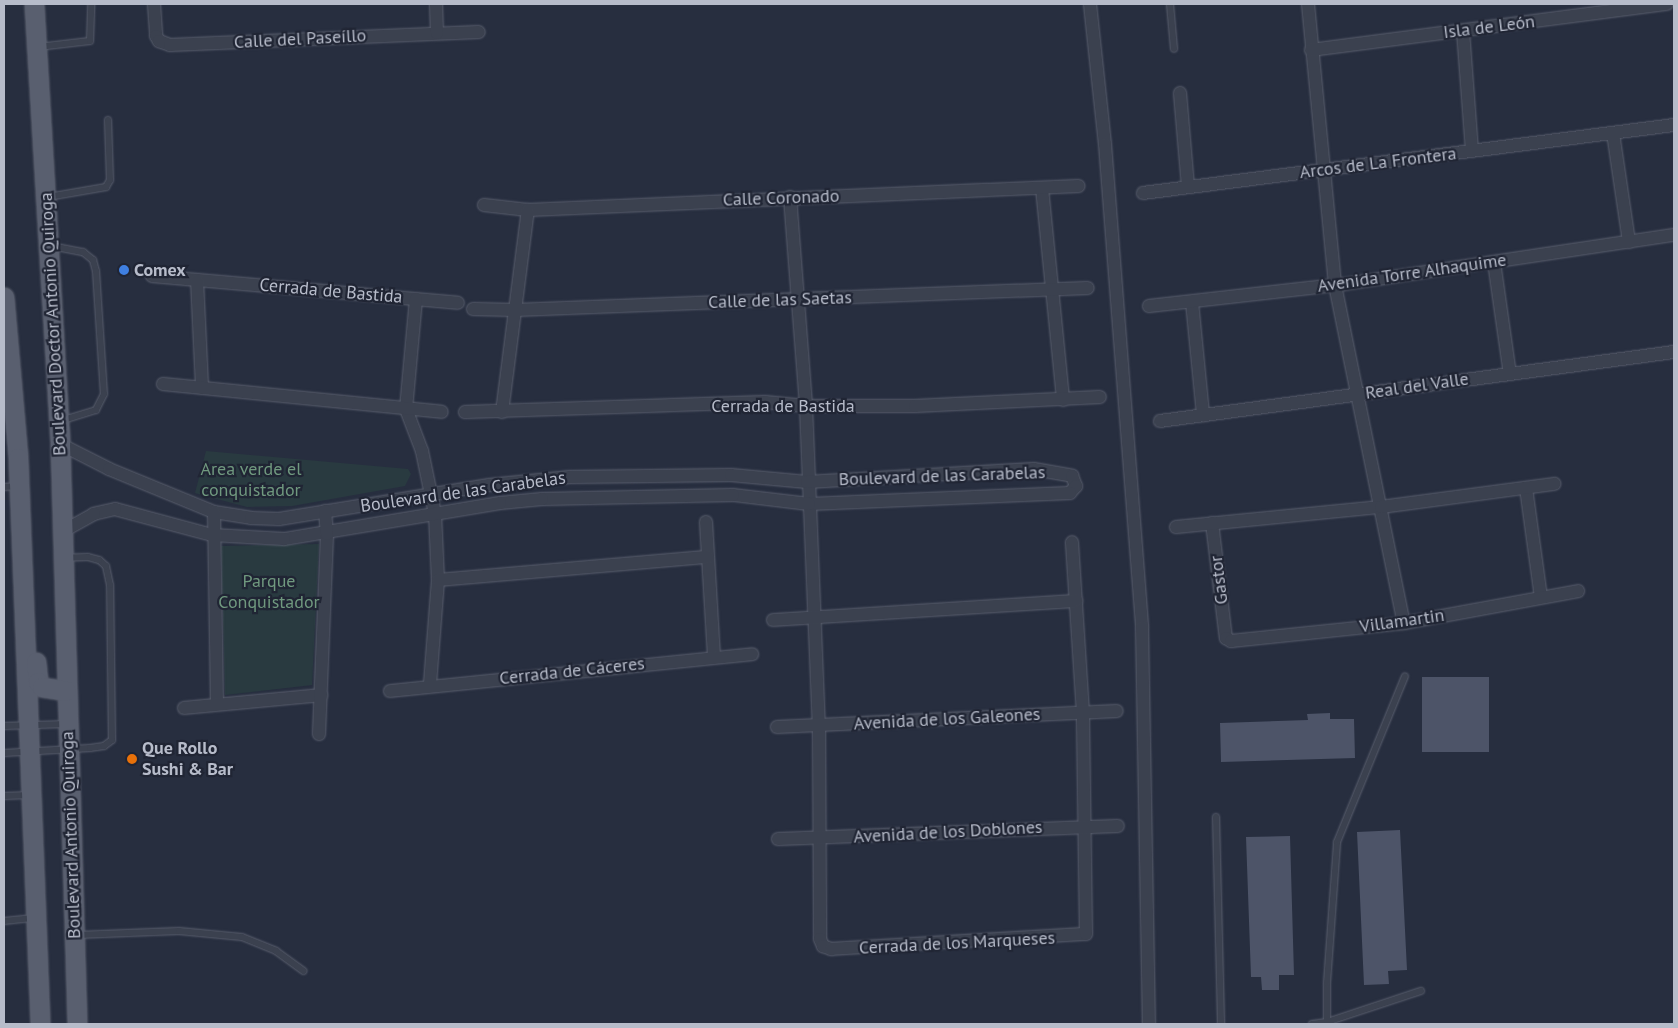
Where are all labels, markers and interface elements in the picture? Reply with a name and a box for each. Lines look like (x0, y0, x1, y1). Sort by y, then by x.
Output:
street label: Isla de León (1442, 11, 1536, 43)
street label: Calle del Paseíllo (233, 25, 367, 53)
street label: Arcos de La Frontera (1298, 143, 1458, 183)
street label: Calle Coronado (722, 185, 840, 211)
street label: Boulevard Doctor Antonio Quiroga (35, 191, 71, 457)
street label: Avenida Torre Alhaquime (1316, 249, 1508, 297)
place label: Comex (134, 259, 186, 281)
marker: Comex (118, 264, 130, 276)
street label: Cerrada de Bastida (259, 274, 403, 308)
street label: Calle de las Saetas (708, 287, 852, 313)
street label: Real del Valle (1364, 368, 1470, 404)
street label: Cerrada de Bastida (711, 395, 855, 417)
park label: Area verde el conquistador (200, 459, 302, 502)
street label: Boulevard de las Carabelas (838, 462, 1046, 490)
street label: Boulevard de las Carabelas (359, 467, 567, 517)
street label: Gastor (1205, 554, 1233, 606)
park label: Parque Conquistador (218, 571, 320, 614)
street label: Villamartin (1358, 604, 1446, 638)
street label: Cerrada de Cáceres (498, 653, 646, 689)
street label: Avenida de los Galeones (853, 703, 1041, 735)
street label: Boulevard Antonio Quiroga (57, 731, 85, 939)
place label: Que Rollo Sushi & Bar (142, 738, 233, 781)
marker: Que Rollo Sushi & Bar (126, 753, 138, 765)
street label: Avenida de los Doblones (853, 816, 1043, 848)
street label: Cerrada de los Marqueses (858, 927, 1056, 959)

